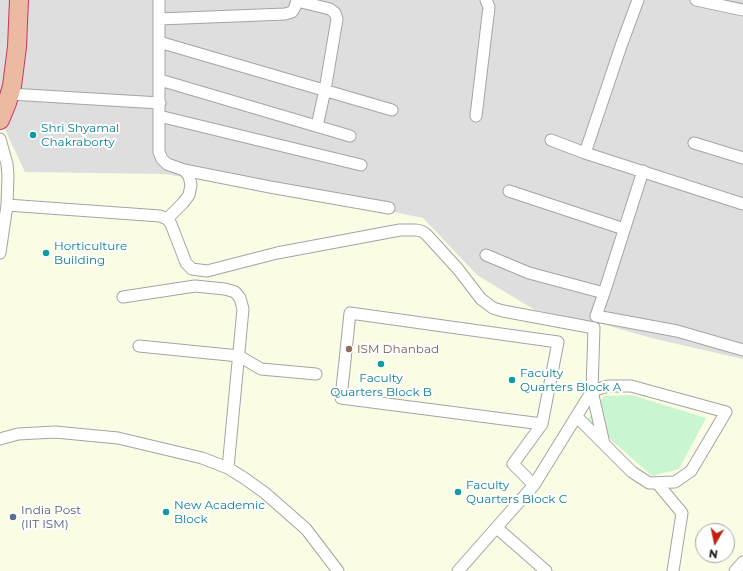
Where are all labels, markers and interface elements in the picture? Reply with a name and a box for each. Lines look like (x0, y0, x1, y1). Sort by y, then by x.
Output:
place label: Shri Shyamal Chakraborty (41, 121, 119, 149)
marker: Shri Shyamal Chakraborty (28, 130, 38, 140)
place label: Horticulture Building (54, 239, 127, 267)
marker: Horticulture Building (41, 248, 51, 258)
place label: ISM Dhanbad (357, 342, 439, 356)
marker: ISM Dhanbad (344, 344, 354, 354)
marker: Faculty Quarters Block B (376, 359, 386, 369)
place label: Faculty Quarters Block A (520, 366, 621, 394)
place label: Faculty Quarters Block B (330, 371, 432, 399)
marker: Faculty Quarters Block A (507, 375, 517, 385)
place label: Faculty Quarters Block C (466, 478, 567, 506)
marker: Faculty Quarters Block C (453, 487, 463, 497)
place label: New Academic Block (174, 498, 265, 526)
place label: India Post (IIT ISM) (21, 503, 81, 531)
marker: New Academic Block (161, 507, 171, 517)
marker: India Post (IIT ISM) (8, 512, 18, 522)
north arrow (695, 523, 735, 563)
text: N (708, 546, 719, 561)

